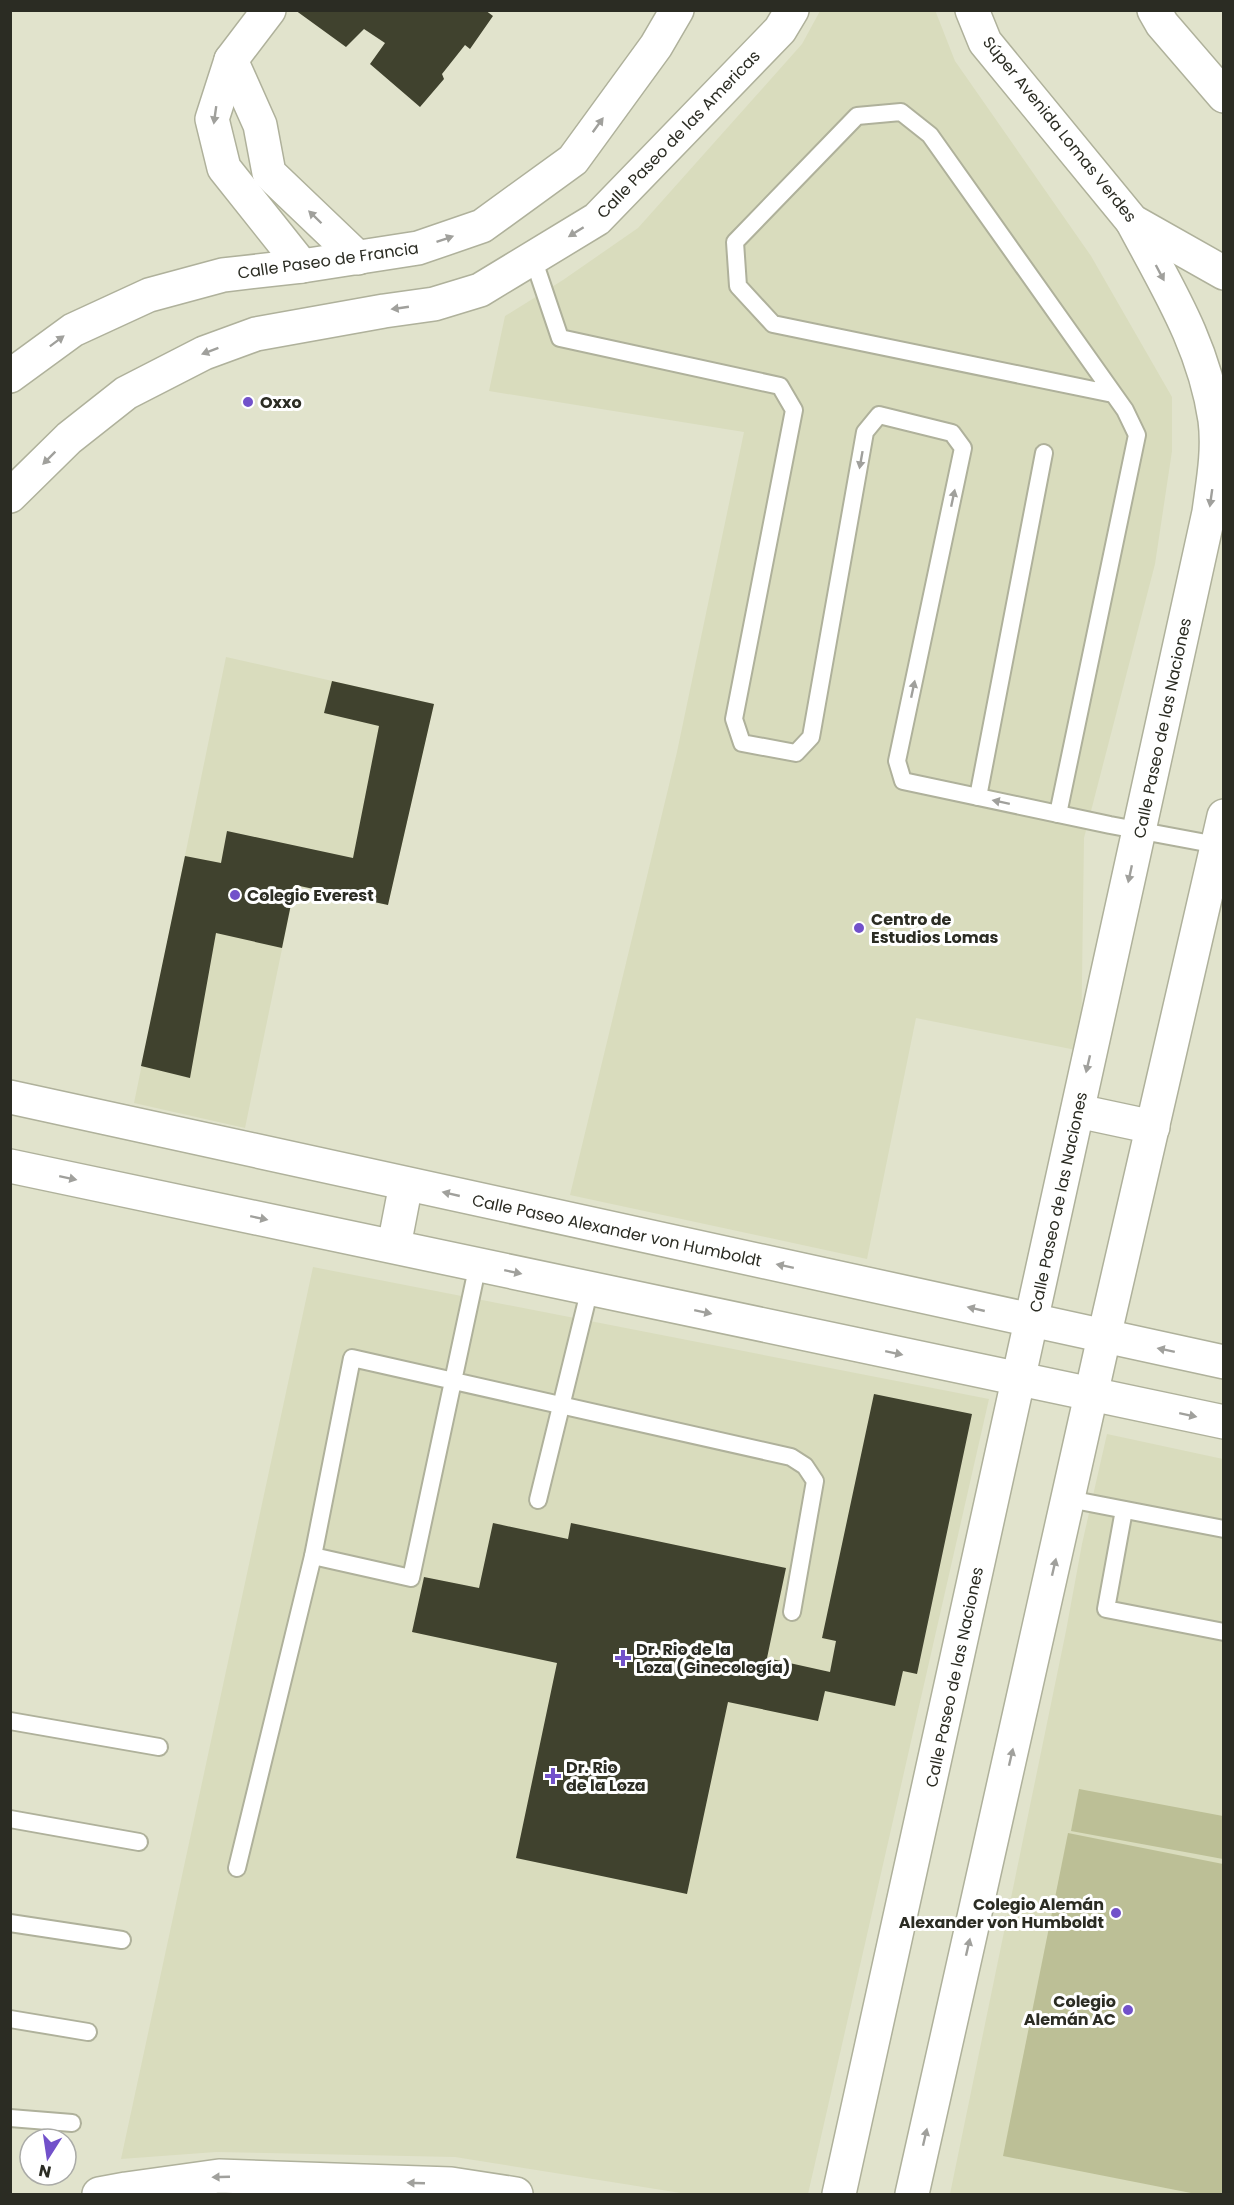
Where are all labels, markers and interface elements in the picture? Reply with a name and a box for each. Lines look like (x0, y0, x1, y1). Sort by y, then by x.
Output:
street label: Súper Avenida Lomas Verdes (977, 31, 1142, 227)
street label: Calle Paseo de las Americas (591, 45, 765, 224)
one-way arrow (210, 106, 219, 125)
one-way arrow (592, 118, 604, 133)
one-way arrow (309, 211, 323, 225)
one-way arrow (568, 226, 584, 237)
one-way arrow (436, 234, 454, 243)
street label: Calle Paseo de Francia (236, 236, 420, 285)
one-way arrow (1155, 265, 1165, 282)
one-way arrow (390, 304, 409, 313)
one-way arrow (50, 336, 65, 348)
one-way arrow (201, 346, 219, 356)
place label: Oxxo (260, 391, 302, 414)
marker: Oxxo (241, 395, 255, 409)
one-way arrow (856, 450, 865, 469)
one-way arrow (41, 451, 56, 465)
one-way arrow (949, 488, 958, 507)
one-way arrow (1206, 489, 1216, 508)
street label: Calle Paseo de las Naciones (1128, 616, 1197, 841)
one-way arrow (908, 679, 918, 698)
one-way arrow (991, 797, 1010, 806)
one-way arrow (1125, 864, 1134, 883)
place label: Colegio Everest (247, 884, 374, 907)
marker: Colegio Everest (228, 888, 242, 902)
place label: Centro de Estudios Lomas (871, 908, 999, 949)
marker: Centro de Estudios Lomas (852, 921, 866, 935)
one-way arrow (1083, 1055, 1092, 1074)
street label: Calle Paseo de las Naciones (1024, 1090, 1093, 1315)
one-way arrow (58, 1173, 77, 1183)
one-way arrow (441, 1189, 460, 1198)
street label: Calle Paseo Alexander von Humboldt (470, 1189, 764, 1273)
one-way arrow (249, 1214, 268, 1223)
one-way arrow (776, 1261, 795, 1270)
one-way arrow (503, 1268, 522, 1277)
one-way arrow (966, 1303, 985, 1313)
one-way arrow (694, 1308, 713, 1317)
one-way arrow (1157, 1344, 1176, 1354)
one-way arrow (885, 1349, 904, 1358)
one-way arrow (1178, 1411, 1197, 1420)
one-way arrow (1049, 1557, 1059, 1576)
street label: Calle Paseo de las Naciones (920, 1565, 989, 1790)
place label: Dr. Rio de la Loza (Ginecología) (636, 1638, 790, 1679)
marker: Dr. Rio de la Loza (Ginecología) (614, 1649, 632, 1667)
one-way arrow (1007, 1747, 1016, 1766)
place label: Dr. Rio de la Loza (566, 1756, 646, 1797)
marker: Dr. Rio de la Loza (544, 1767, 562, 1785)
place label: Colegio Alemán Alexander von Humboldt (899, 1893, 1104, 1934)
marker: Colegio Alemán Alexander von Humboldt (1109, 1906, 1123, 1920)
one-way arrow (964, 1937, 973, 1956)
place label: Colegio Alemán AC (1024, 1990, 1116, 2031)
marker: Colegio Alemán AC (1121, 2003, 1135, 2017)
north arrow (18, 2127, 78, 2187)
one-way arrow (921, 2128, 931, 2147)
text: N (37, 2159, 53, 2184)
one-way arrow (212, 2172, 231, 2182)
one-way arrow (407, 2178, 426, 2188)

